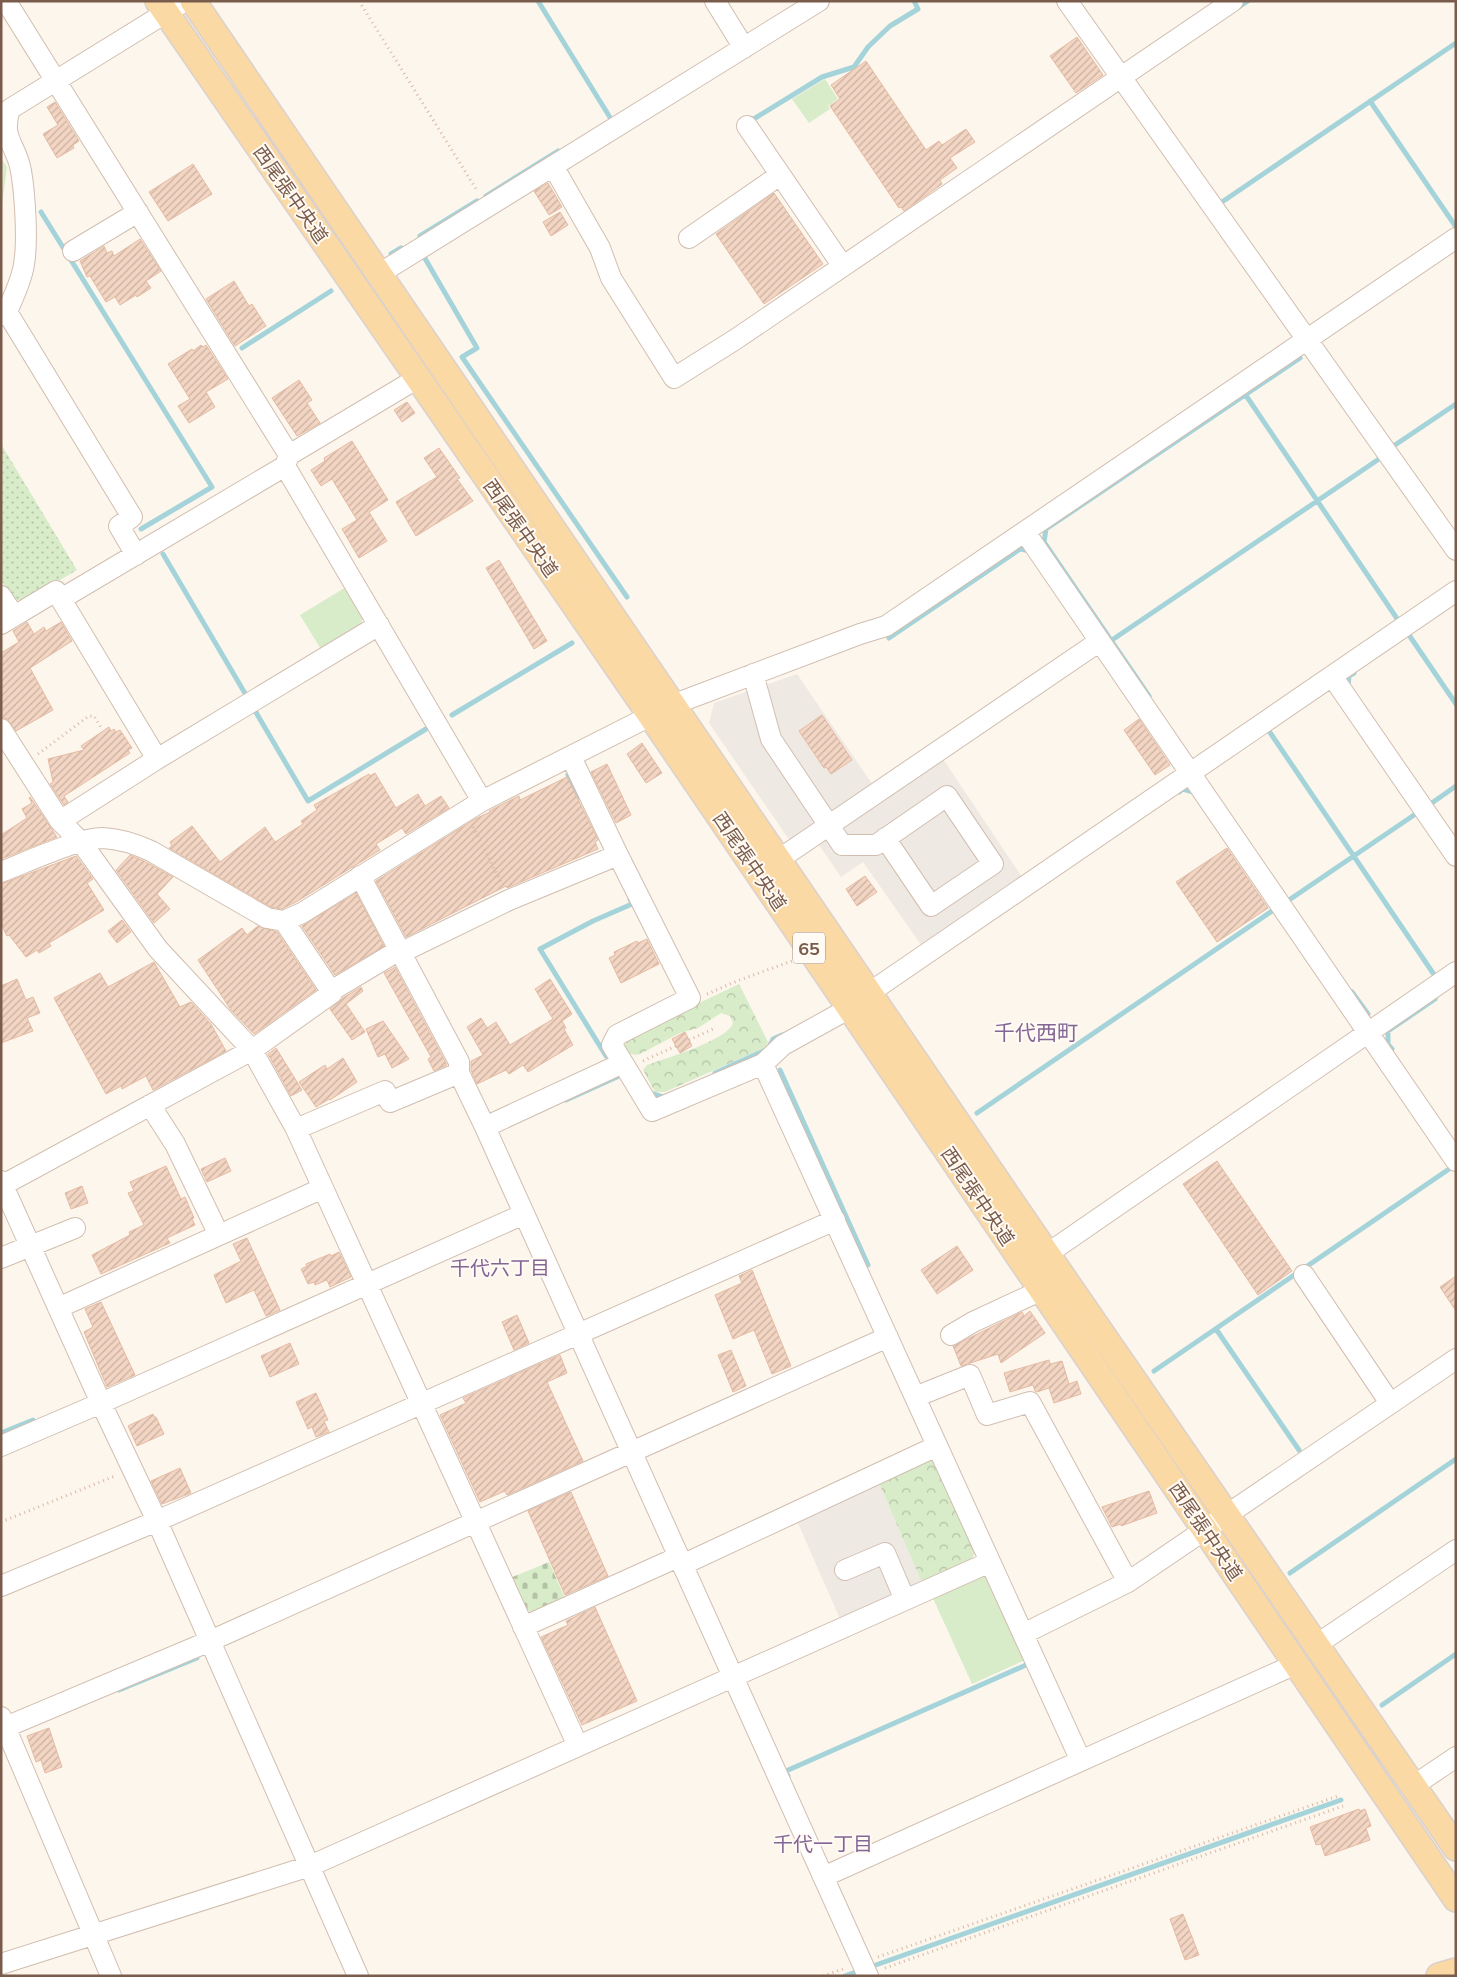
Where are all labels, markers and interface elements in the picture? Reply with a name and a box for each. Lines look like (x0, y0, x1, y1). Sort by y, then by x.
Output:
street label: 西尾張中央道 (248, 140, 334, 248)
street label: 西尾張中央道 (478, 474, 564, 582)
street label: 西尾張中央道 (708, 807, 792, 915)
road number: 65 (793, 932, 825, 964)
district label: 千代西町 (994, 1019, 1078, 1045)
street label: 西尾張中央道 (936, 1142, 1020, 1250)
district label: 千代六丁目 (450, 1255, 550, 1280)
street label: 西尾張中央道 (1164, 1477, 1248, 1585)
district label: 千代一丁目 (773, 1831, 873, 1856)

